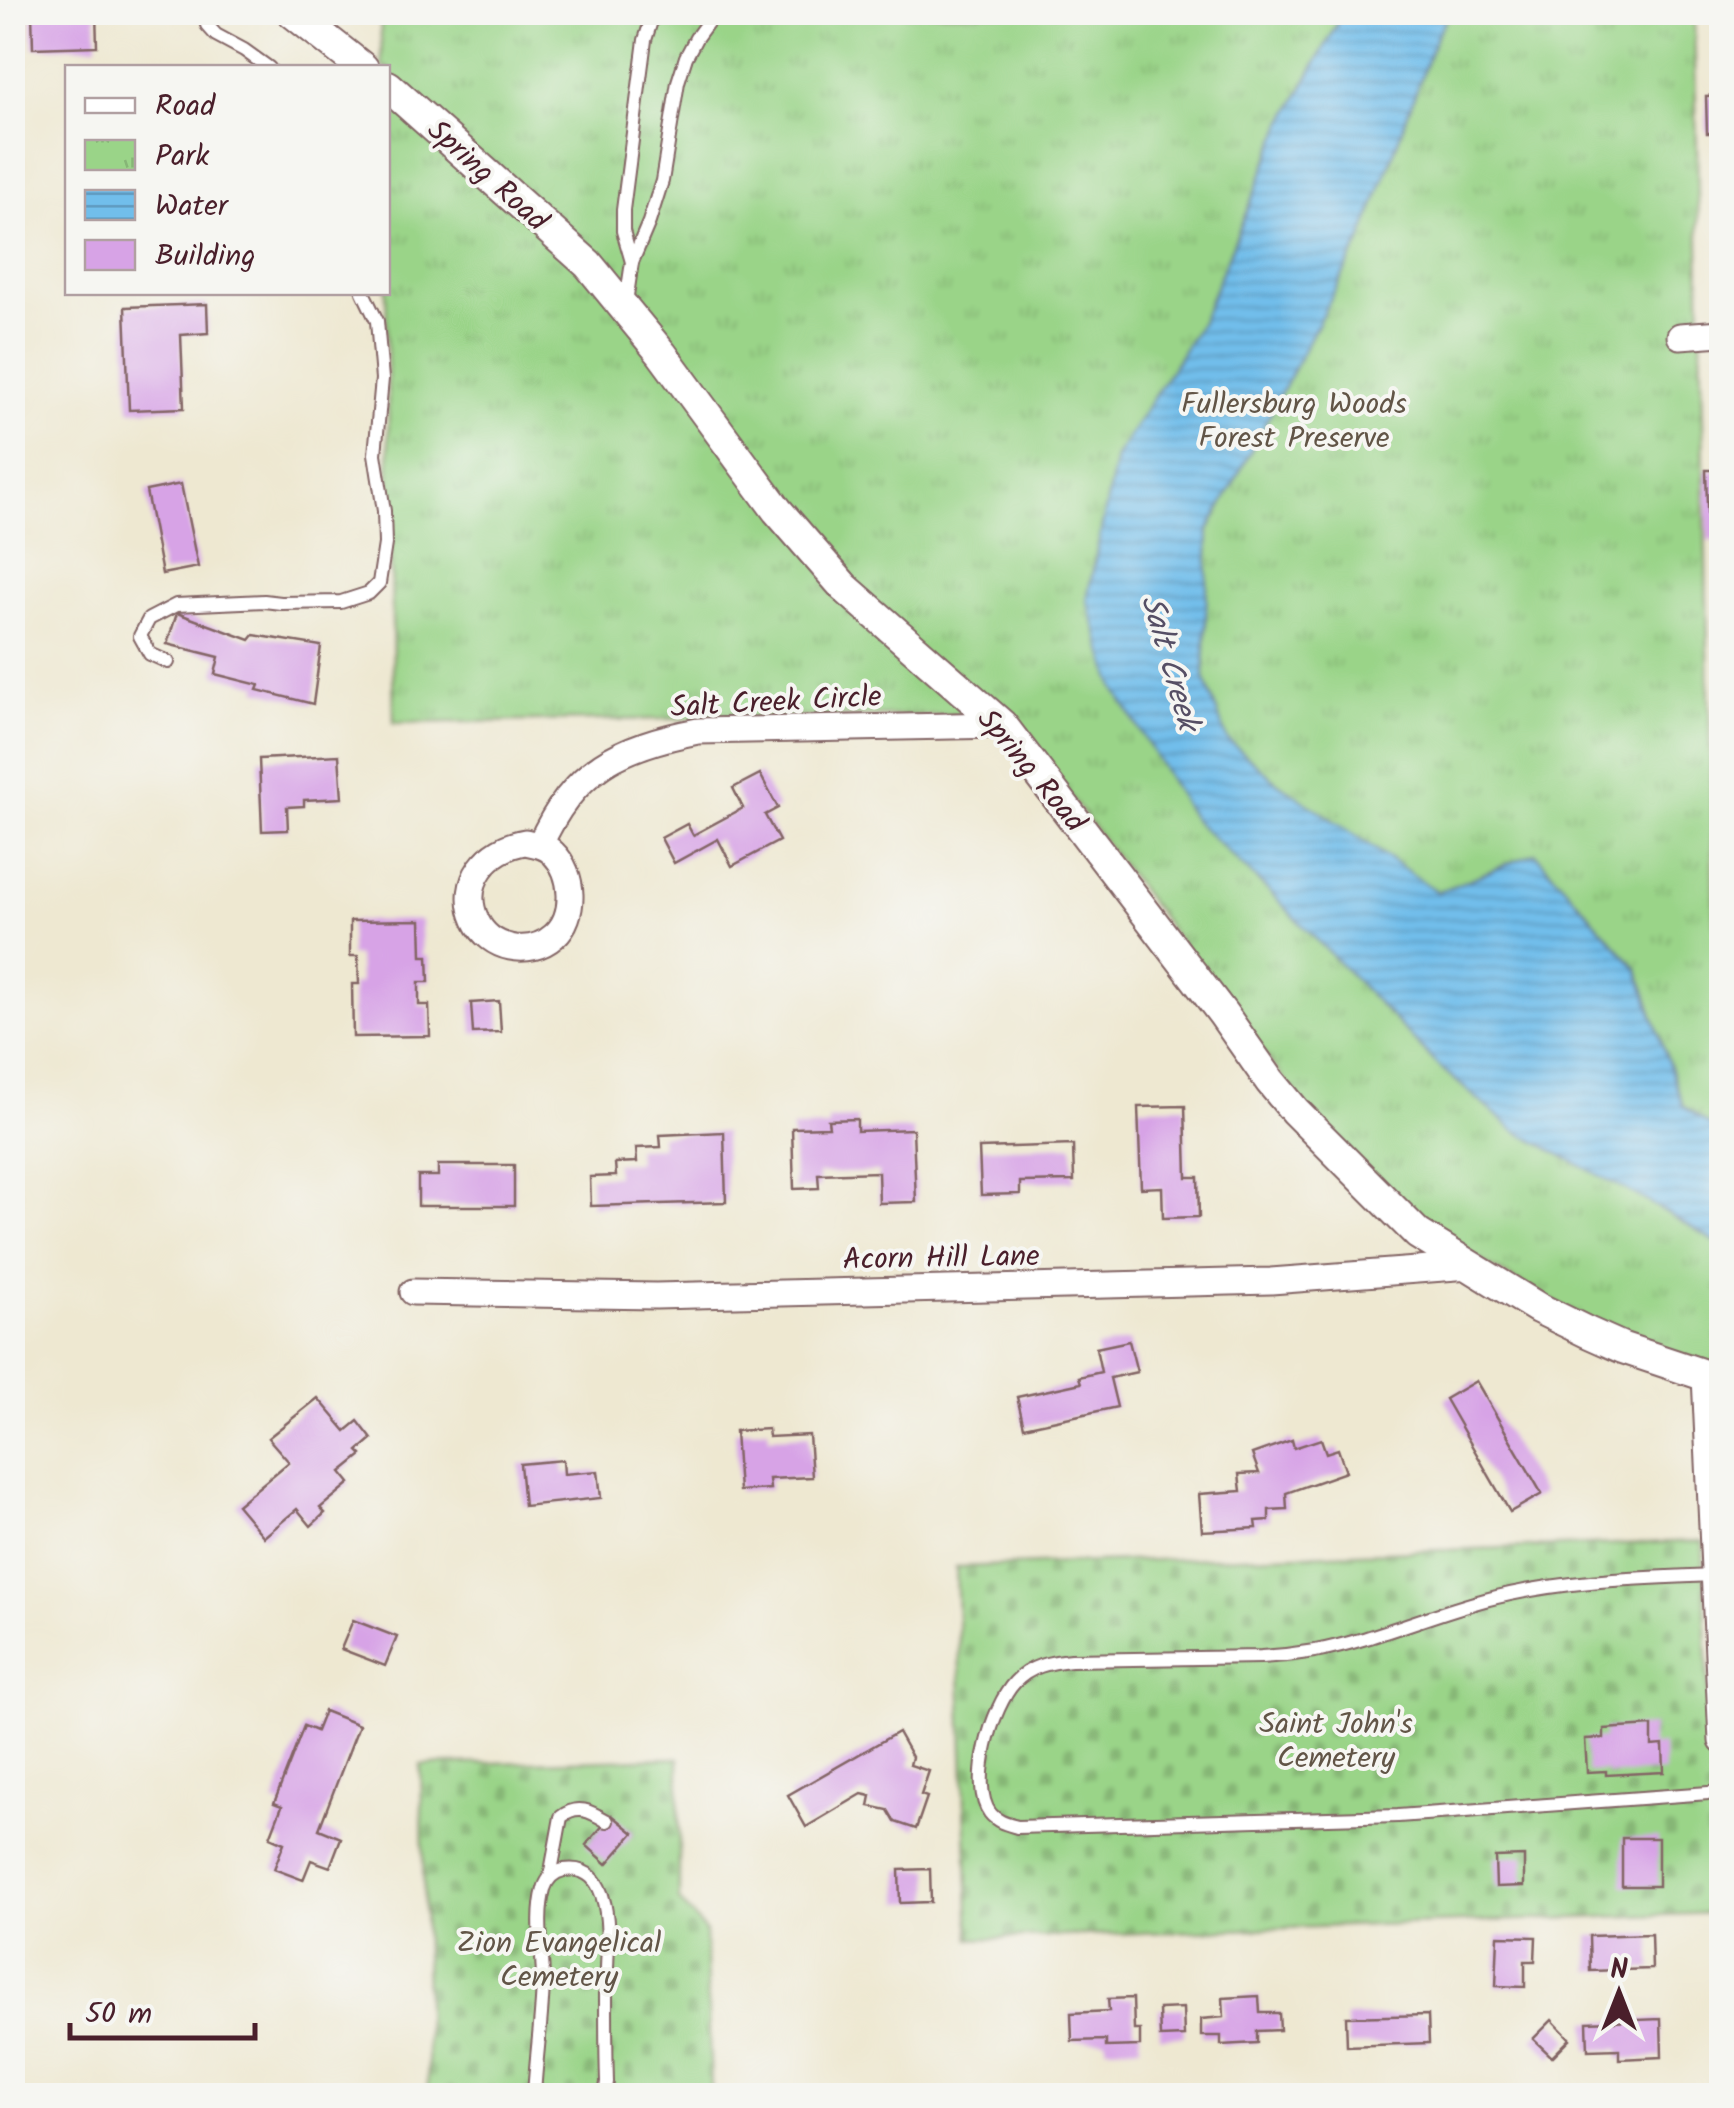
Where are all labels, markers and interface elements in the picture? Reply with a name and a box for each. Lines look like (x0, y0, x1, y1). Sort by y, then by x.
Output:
legend (65, 65, 390, 295)
text: Road (155, 83, 216, 131)
street label: Spring Road (415, 109, 559, 245)
text: Park (155, 133, 210, 181)
text: Water (155, 183, 230, 231)
text: Building (155, 233, 255, 281)
park label: Fullersburg Woods Forest Preserve (1181, 381, 1407, 463)
water label: Salt Creek (1125, 589, 1213, 740)
street label: Salt Creek Circle (669, 674, 883, 732)
street label: Spring Road (964, 698, 1098, 845)
street label: Acorn Hill Lane (842, 1233, 1040, 1285)
park label: Saint John's Cemetery (1259, 1701, 1413, 1783)
park label: Zion Evangelical Cemetery (457, 1920, 661, 2002)
north arrow (1569, 1943, 1669, 2043)
text: N (1610, 1948, 1628, 1993)
scale bar (70, 1978, 255, 2040)
text: 50 m (85, 1991, 152, 2039)

